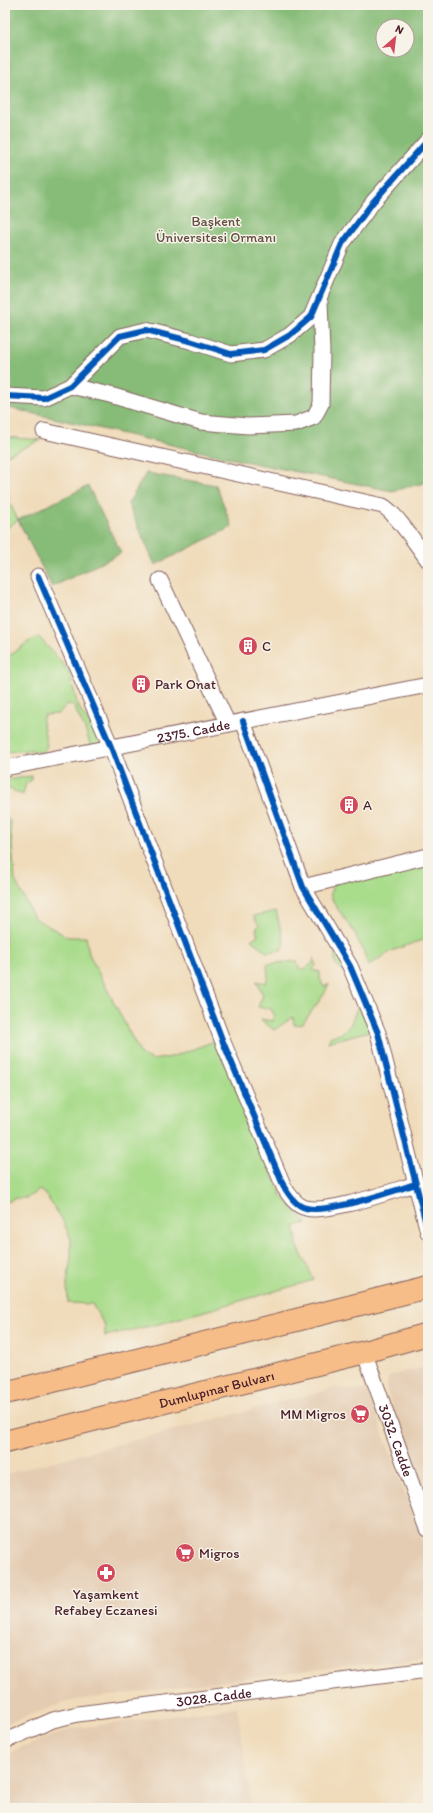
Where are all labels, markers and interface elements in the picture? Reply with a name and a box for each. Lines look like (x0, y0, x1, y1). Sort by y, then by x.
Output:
north arrow (375, 18, 415, 58)
text: N (393, 22, 406, 37)
park label: Başkent Üniversitesi Ormanı (156, 213, 276, 246)
building icon: C (237, 635, 259, 657)
place label: C (262, 638, 271, 655)
building icon: Park Onat (130, 673, 152, 695)
place label: Park Onat (155, 676, 216, 693)
street label: 2375. Cadde (155, 716, 232, 747)
building icon: A (338, 794, 360, 816)
place label: A (363, 797, 372, 814)
street label: Dumlupınar Bulvarı (157, 1367, 276, 1412)
street label: 3032. Cadde (375, 1402, 417, 1480)
supermarket icon: MM Migros (349, 1403, 371, 1425)
place label: MM Migros (280, 1406, 346, 1423)
supermarket icon: Migros (174, 1542, 196, 1564)
place label: Migros (199, 1545, 239, 1562)
pharmacy icon: Yaşamkent Refabey Eczanesi (95, 1562, 117, 1584)
place label: Yaşamkent Refabey Eczanesi (54, 1586, 158, 1619)
street label: 3028. Cadde (175, 1684, 253, 1711)

